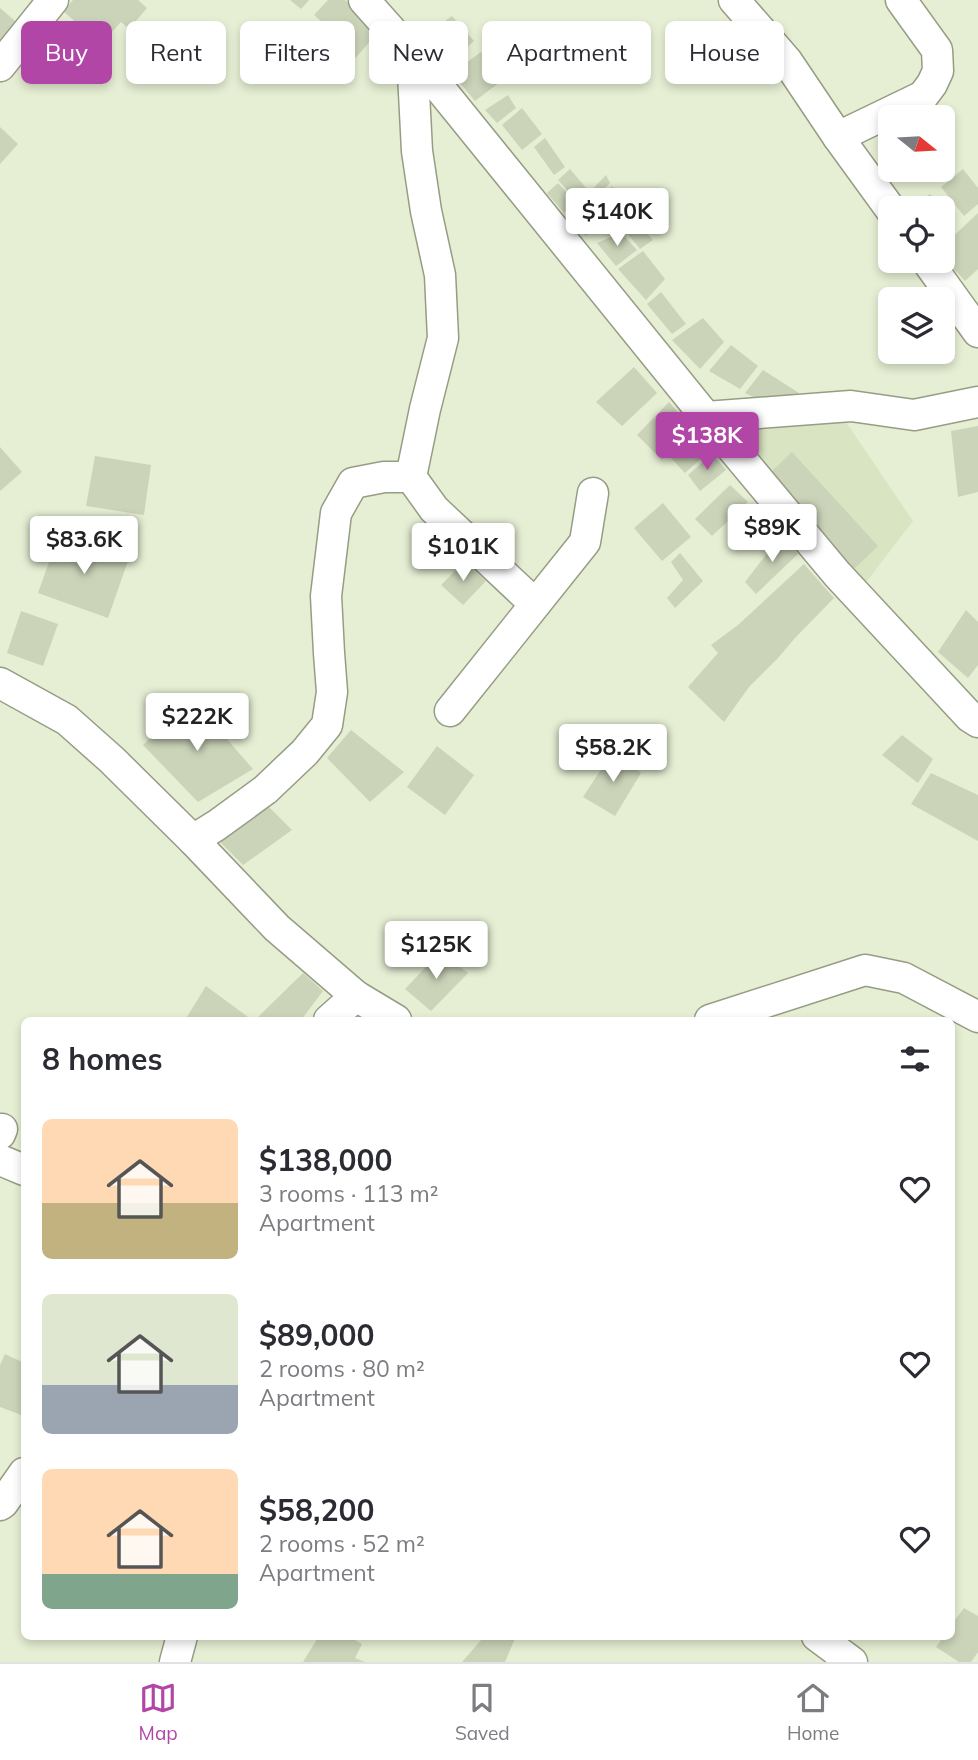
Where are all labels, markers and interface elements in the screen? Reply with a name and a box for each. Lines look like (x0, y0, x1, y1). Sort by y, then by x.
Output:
chip: Buy (21, 21, 112, 84)
chip: Rent (126, 21, 226, 84)
chip: Filters (240, 21, 355, 84)
chip: New (369, 21, 468, 84)
chip: Apartment (482, 21, 651, 84)
chip: House (665, 21, 784, 84)
north arrow (878, 105, 956, 182)
map controls (878, 105, 955, 364)
pin: $140K (568, 188, 666, 248)
text: $140K (582, 196, 652, 225)
button: locate (878, 196, 955, 273)
button: layers (878, 287, 955, 364)
pin: $138K (658, 412, 756, 472)
text: $138K (672, 420, 742, 449)
pin: $89K (731, 504, 813, 564)
text: $89K (744, 512, 800, 541)
pin: $83.6K (27, 516, 141, 576)
text: $83.6K (46, 524, 122, 553)
pin: $101K (414, 524, 512, 583)
text: $101K (428, 531, 498, 560)
pin: $222K (148, 694, 246, 753)
text: $222K (162, 701, 232, 730)
pin: $58.2K (556, 724, 670, 784)
text: $58.2K (575, 732, 651, 761)
pin: $125K (387, 922, 485, 981)
text: $125K (401, 929, 471, 958)
text: 8 homes (42, 1040, 163, 1078)
icon: filters (896, 1040, 934, 1078)
text: $138,000 (259, 1141, 392, 1179)
icon: home (98, 1147, 182, 1231)
icon: heart (896, 1170, 934, 1208)
text: 3 rooms · 113 m² (259, 1179, 439, 1208)
text: Apartment (259, 1208, 375, 1237)
text: $89,000 (259, 1316, 374, 1354)
icon: home (98, 1322, 182, 1406)
icon: heart (896, 1345, 934, 1383)
text: 2 rooms · 80 m² (259, 1354, 425, 1383)
text: Apartment (259, 1383, 375, 1412)
text: $58,200 (259, 1491, 374, 1529)
icon: home (98, 1497, 182, 1581)
icon: heart (896, 1520, 934, 1558)
text: 2 rooms · 52 m² (259, 1529, 425, 1558)
text: Apartment (259, 1558, 375, 1587)
tab: Map (139, 1679, 178, 1745)
tab: Saved (455, 1679, 510, 1745)
tab: Home (787, 1679, 839, 1745)

